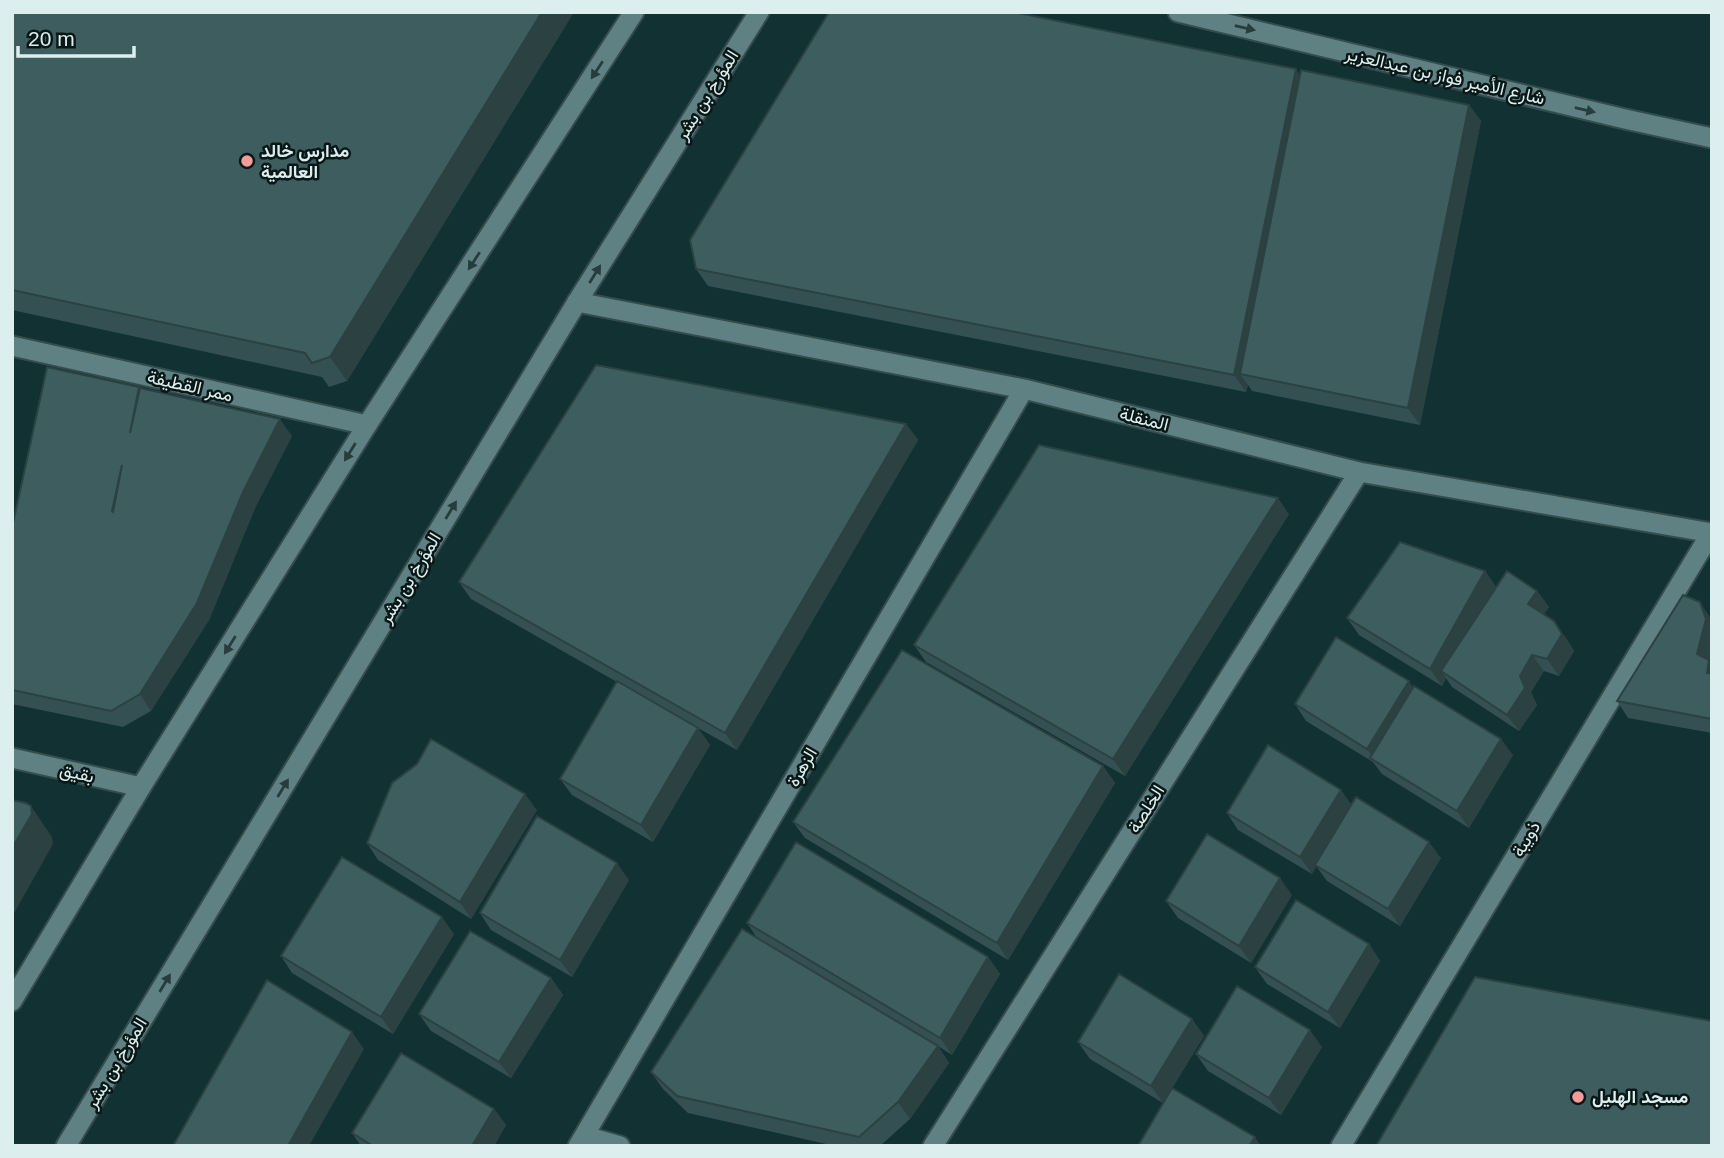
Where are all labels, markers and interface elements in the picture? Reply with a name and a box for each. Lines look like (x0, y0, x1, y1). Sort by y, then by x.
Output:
scale bar (18, 14, 133, 58)
one-way arrow (1234, 23, 1256, 34)
text: 20 m (28, 27, 75, 50)
street label: شارع الأمير فواز بن عبدالعزير (1342, 43, 1547, 111)
street label: المؤرخ بن بشر (671, 47, 744, 145)
one-way arrow (591, 60, 604, 79)
one-way arrow (1574, 105, 1596, 116)
place label: مدارس خالد العالمية (261, 141, 350, 183)
marker: مدارس خالد العالمية (239, 153, 255, 169)
one-way arrow (467, 251, 480, 270)
one-way arrow (589, 264, 602, 283)
street label: ممر القطيفة (145, 366, 235, 407)
street label: المنقلة (1117, 403, 1171, 435)
one-way arrow (344, 442, 357, 462)
one-way arrow (445, 500, 458, 519)
street label: المؤرخ بن بشر (375, 529, 446, 629)
one-way arrow (224, 635, 237, 655)
street label: الزهرة (783, 744, 822, 790)
street label: بقيق (58, 759, 96, 788)
one-way arrow (276, 779, 289, 798)
street label: الخلصة (1124, 782, 1168, 836)
street label: ذويبة (1508, 818, 1545, 861)
one-way arrow (158, 973, 171, 992)
street label: المؤرخ بن بشر (81, 1014, 152, 1114)
place label: مسجد الهليل (1592, 1087, 1688, 1108)
marker: مسجد الهليل (1570, 1089, 1586, 1105)

